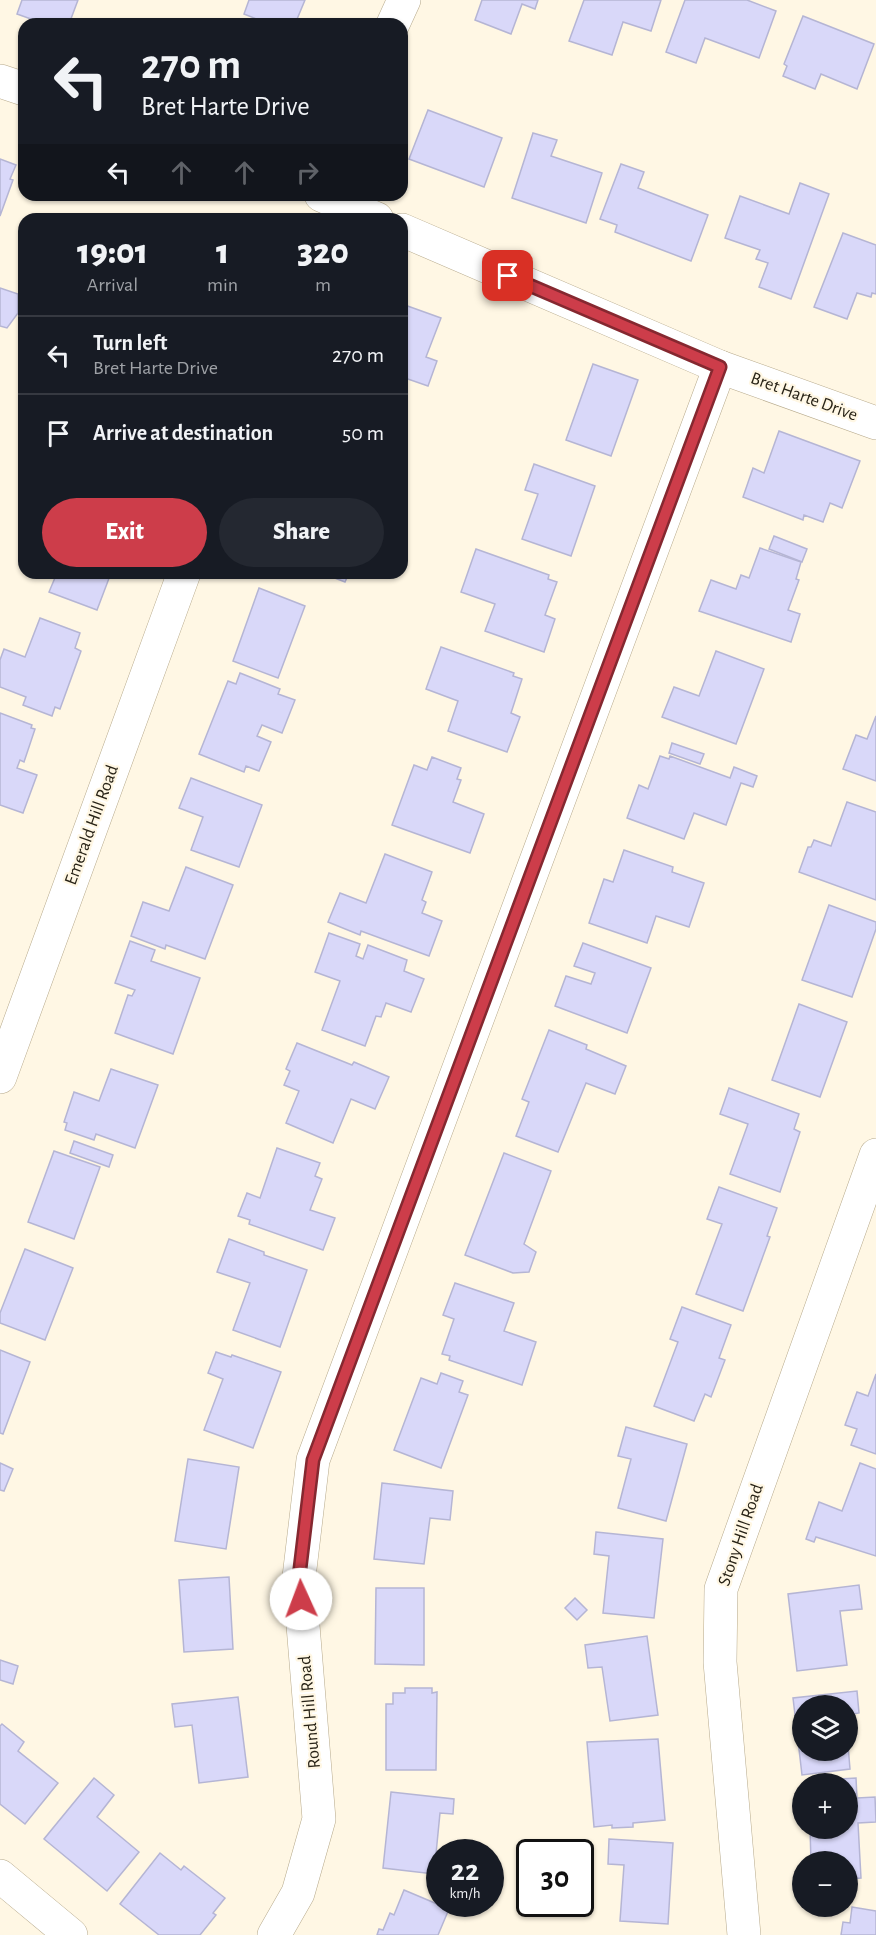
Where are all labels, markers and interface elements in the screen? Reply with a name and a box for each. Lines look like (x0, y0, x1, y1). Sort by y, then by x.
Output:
icon: left (42, 42, 120, 120)
text: 270 m (141, 44, 241, 86)
text: Bret Harte Drive (141, 93, 310, 120)
icon: left (102, 156, 135, 189)
icon: ahead (165, 156, 198, 189)
icon: ahead (228, 156, 261, 189)
icon: right (291, 156, 324, 189)
text: 19:01 (77, 234, 148, 270)
text: 1 (216, 234, 229, 270)
text: 320 (297, 234, 349, 270)
pin (482, 250, 533, 301)
icon: arrive (491, 259, 524, 292)
text: Arrival (87, 275, 138, 295)
text: min (207, 275, 238, 295)
text: m (315, 275, 331, 295)
text: Turn left (93, 332, 167, 354)
icon: left (42, 339, 75, 372)
text: 270 m (332, 344, 384, 366)
text: Bret Harte Drive (93, 358, 218, 378)
street label: Bret Harte Drive (748, 369, 860, 425)
icon: arrive (42, 417, 75, 450)
text: Arrive at destination (93, 422, 273, 444)
text: 50 m (342, 422, 384, 444)
button: Exit (42, 498, 207, 567)
button: Share (219, 498, 384, 567)
street label: Emerald Hill Road (62, 763, 122, 887)
street label: Stony Hill Road (715, 1482, 767, 1588)
position arrow (269, 1567, 333, 1631)
street label: Round Hill Road (296, 1655, 324, 1769)
map controls (792, 1695, 858, 1917)
button: layers (792, 1695, 858, 1761)
button: + (792, 1773, 858, 1839)
speed limit sign: 30 (516, 1839, 594, 1917)
button: − (792, 1851, 858, 1917)
text: 22 (451, 1856, 479, 1886)
text: km/h (450, 1886, 480, 1901)

